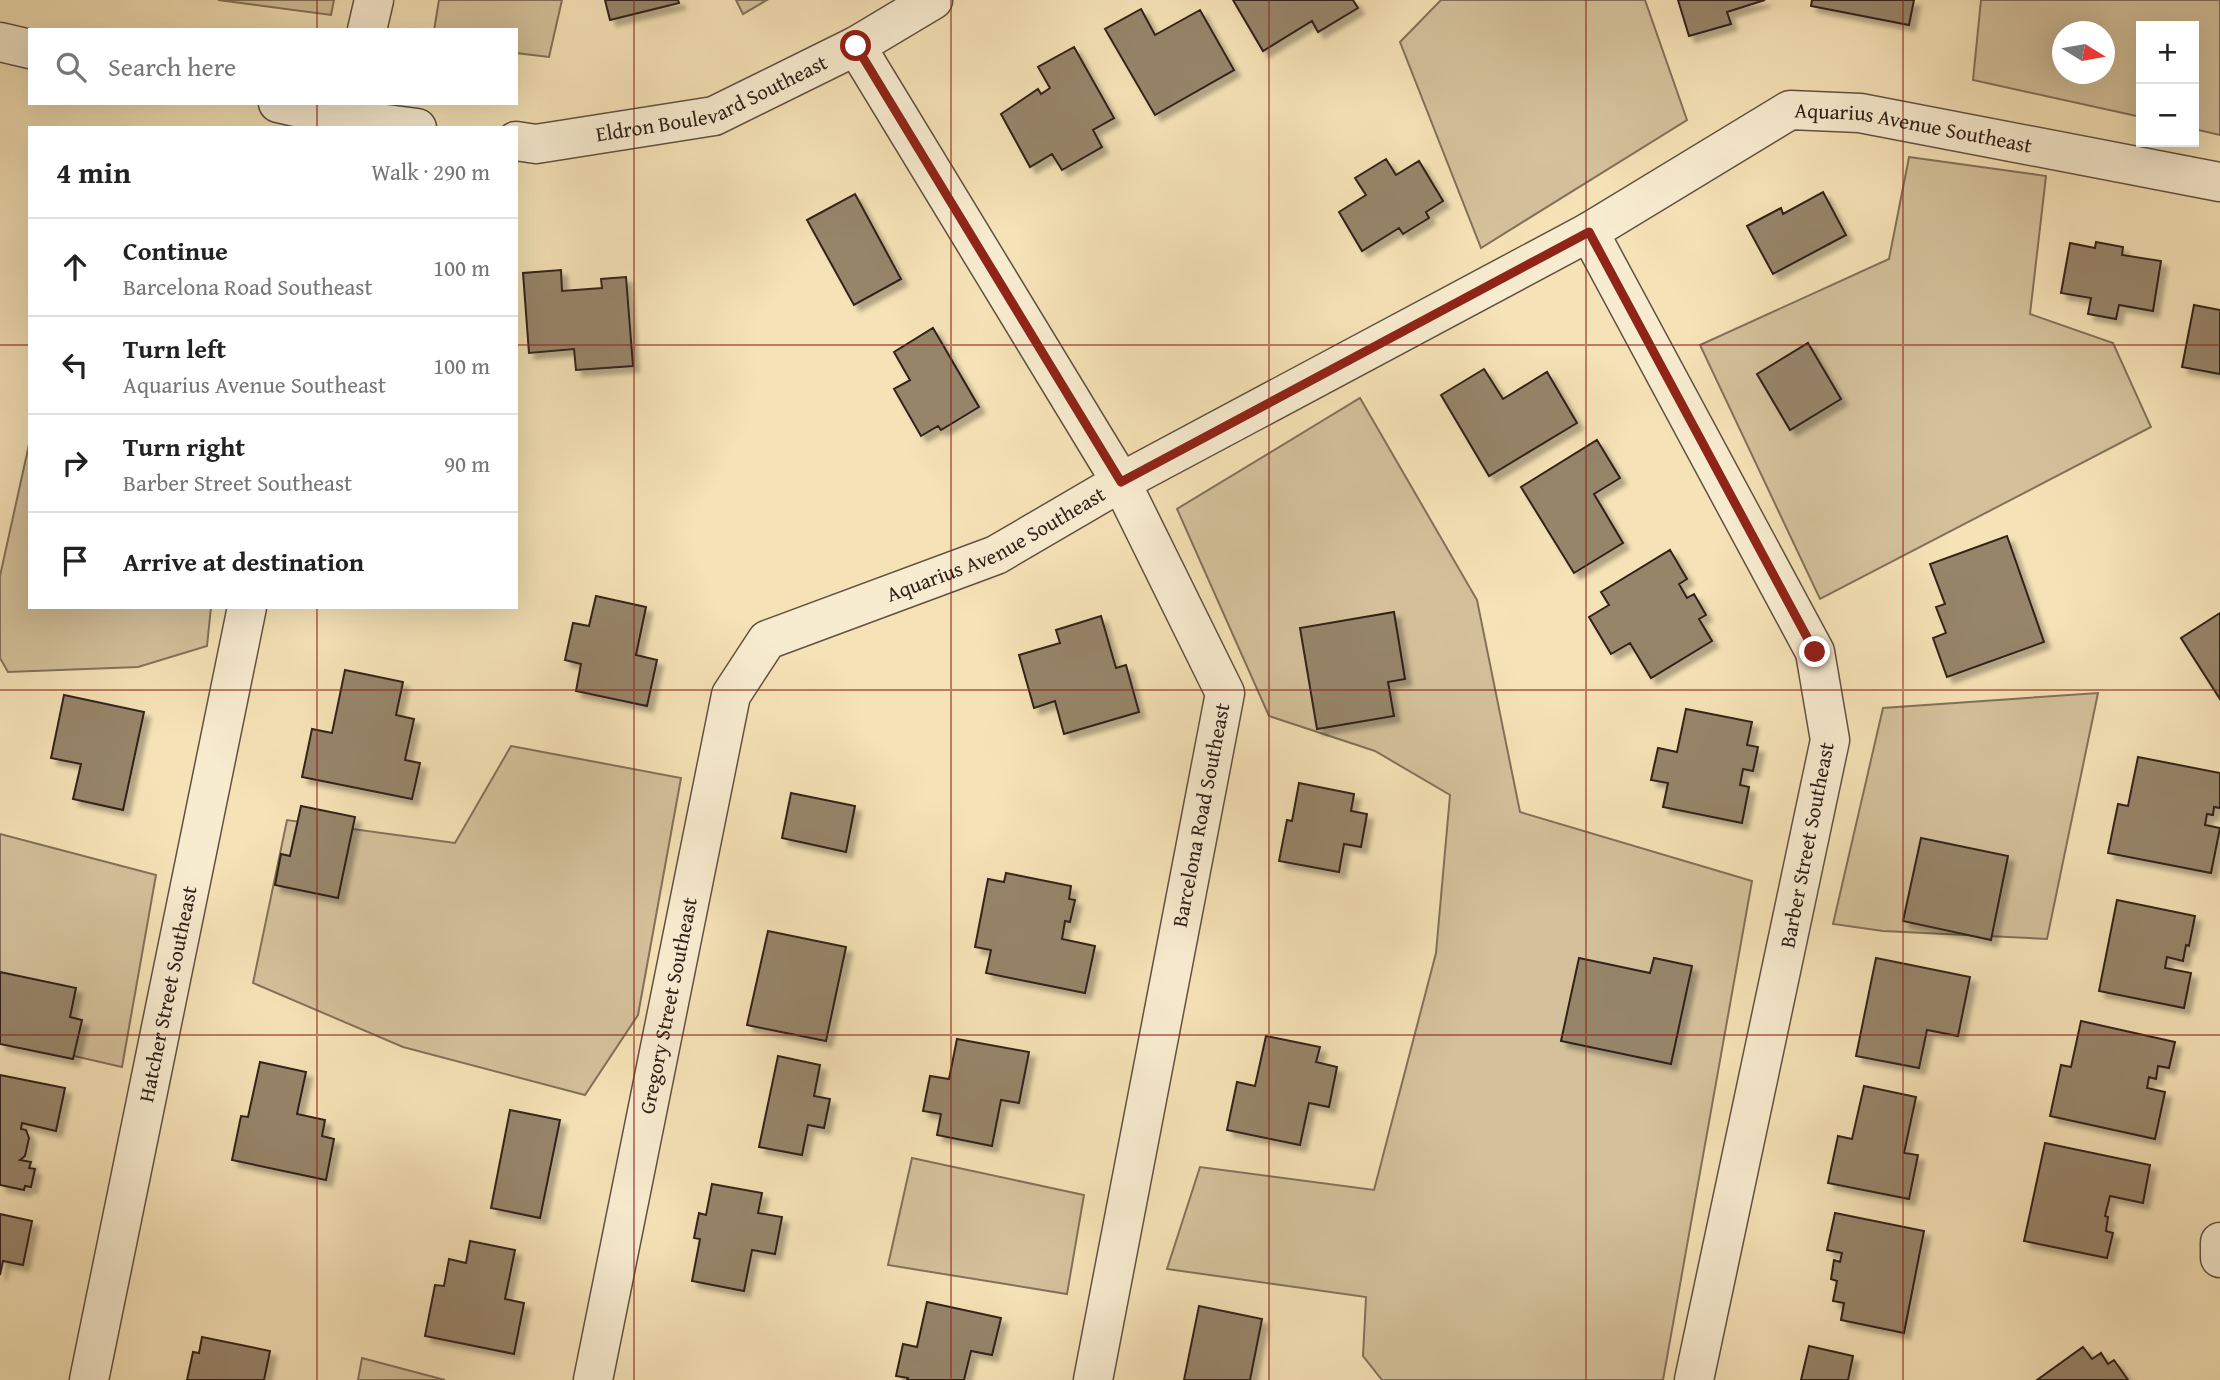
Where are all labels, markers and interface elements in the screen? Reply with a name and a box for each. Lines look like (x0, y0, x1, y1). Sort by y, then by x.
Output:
north arrow (2052, 21, 2115, 84)
map controls (2136, 21, 2199, 147)
button: + (2136, 21, 2199, 84)
search box (28, 28, 518, 105)
route start (840, 30, 871, 61)
street label: Eldron Boulevard Southeast (593, 46, 833, 149)
text: Search here (108, 47, 236, 86)
icon: search (52, 48, 90, 86)
button: − (2136, 84, 2199, 147)
street label: Aquarius Avenue Southeast (1794, 94, 2035, 161)
text: 4 min (56, 150, 131, 194)
text: Walk · 290 m (371, 155, 490, 188)
text: Continue (123, 231, 228, 270)
icon: ahead (56, 248, 94, 286)
text: 100 m (433, 251, 490, 284)
text: Barcelona Road Southeast (123, 270, 373, 303)
text: Turn left (123, 329, 226, 368)
icon: left (56, 346, 94, 384)
text: 100 m (433, 349, 490, 382)
text: Aquarius Avenue Southeast (123, 368, 386, 401)
text: Turn right (123, 427, 245, 466)
icon: right (56, 444, 94, 482)
text: 90 m (444, 447, 490, 480)
text: Barber Street Southeast (123, 466, 352, 499)
street label: Aquarius Avenue Southeast (882, 478, 1112, 609)
icon: arrive (56, 542, 94, 580)
text: Arrive at destination (123, 542, 364, 581)
route end (1799, 636, 1830, 667)
street label: Barcelona Road Southeast (1164, 700, 1238, 930)
street label: Barber Street Southeast (1771, 739, 1842, 951)
street label: Hatcher Street Southeast (130, 882, 205, 1105)
street label: Gregory Street Southeast (631, 894, 705, 1117)

